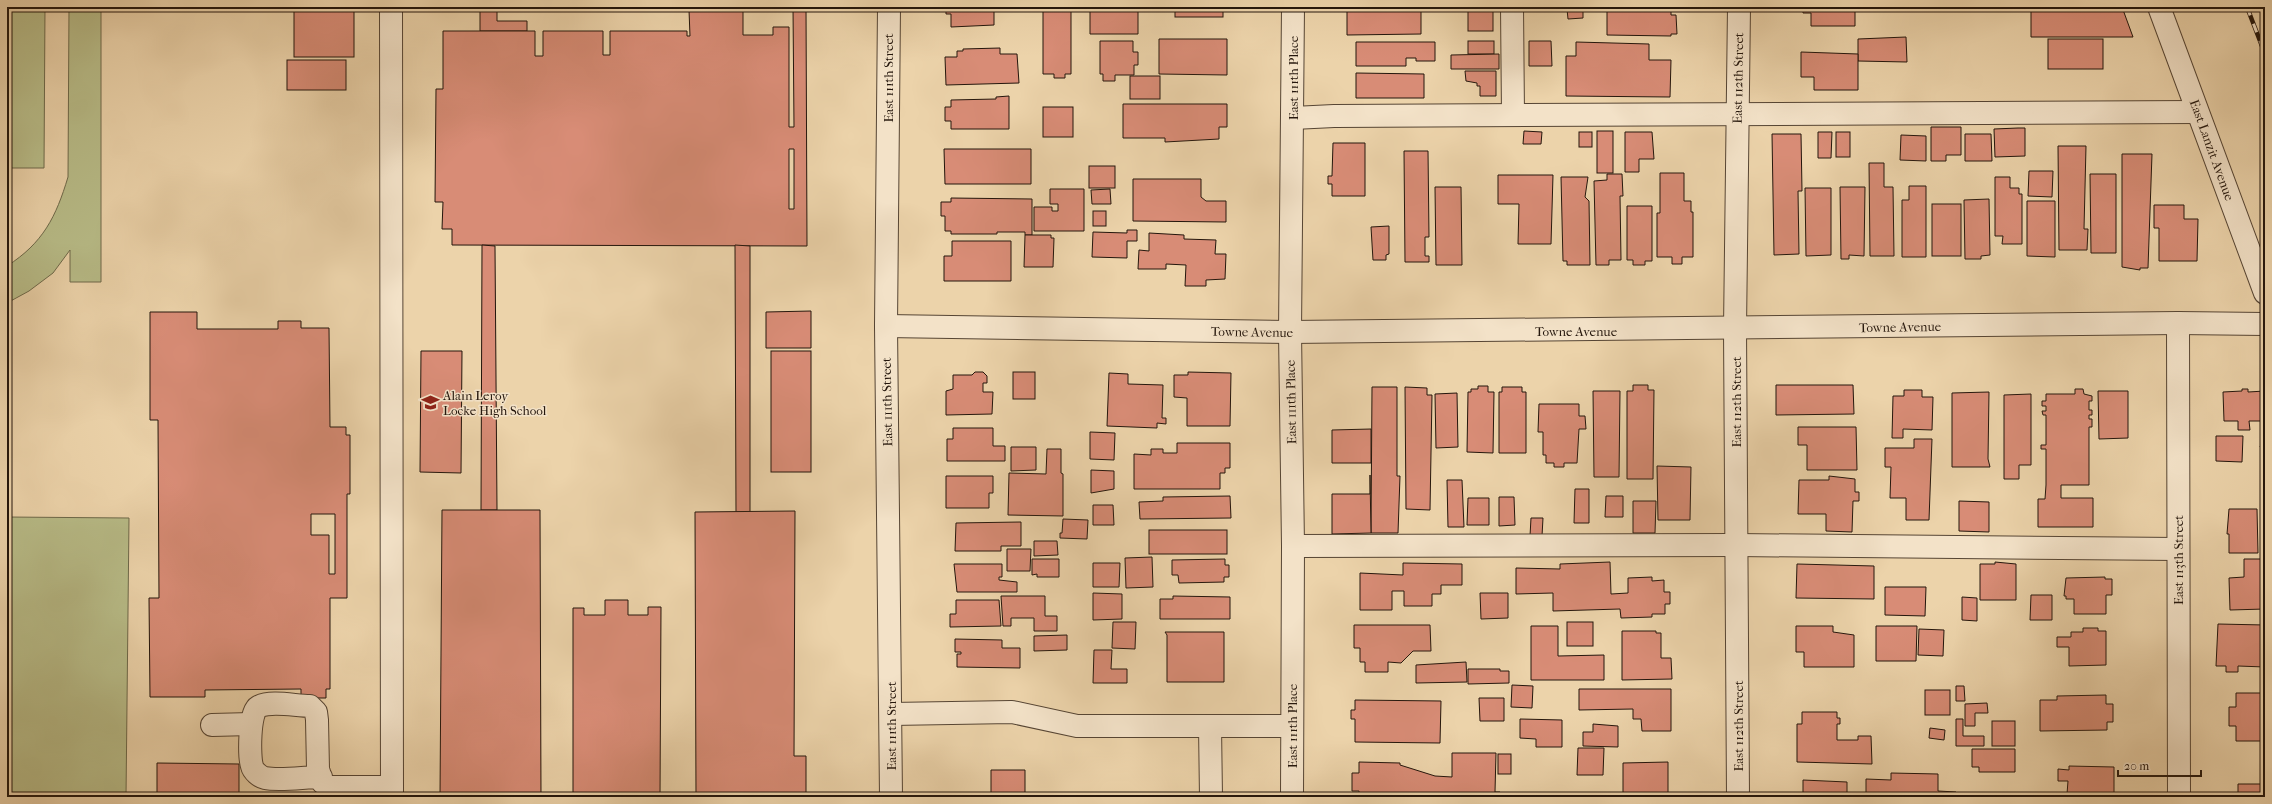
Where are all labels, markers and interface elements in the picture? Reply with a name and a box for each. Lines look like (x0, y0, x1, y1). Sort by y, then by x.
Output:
street label: East 112th Street (1730, 32, 1746, 124)
street label: East 111th Street (881, 33, 896, 123)
street label: East 111th Place (1286, 35, 1301, 120)
street label: East Lanzit Avenue (2187, 97, 2237, 203)
street label: Towne Avenue (1859, 319, 1942, 335)
street label: Towne Avenue (1211, 324, 1294, 340)
street label: Towne Avenue (1535, 324, 1618, 339)
street label: East 112th Street (1729, 356, 1744, 448)
street label: East 111th Street (879, 357, 895, 447)
street label: East 111th Place (1283, 359, 1299, 444)
place label: Alain Leroy Locke High School (442, 388, 547, 418)
school or university icon: Alain Leroy Locke High School (420, 392, 440, 412)
street label: East 113th Street (2171, 515, 2186, 605)
street label: East 112th Street (1731, 680, 1746, 772)
street label: East 111th Street (884, 681, 899, 771)
street label: East 111th Place (1285, 683, 1300, 768)
scale bar (2118, 752, 2201, 778)
text: 20 m (2124, 759, 2149, 773)

